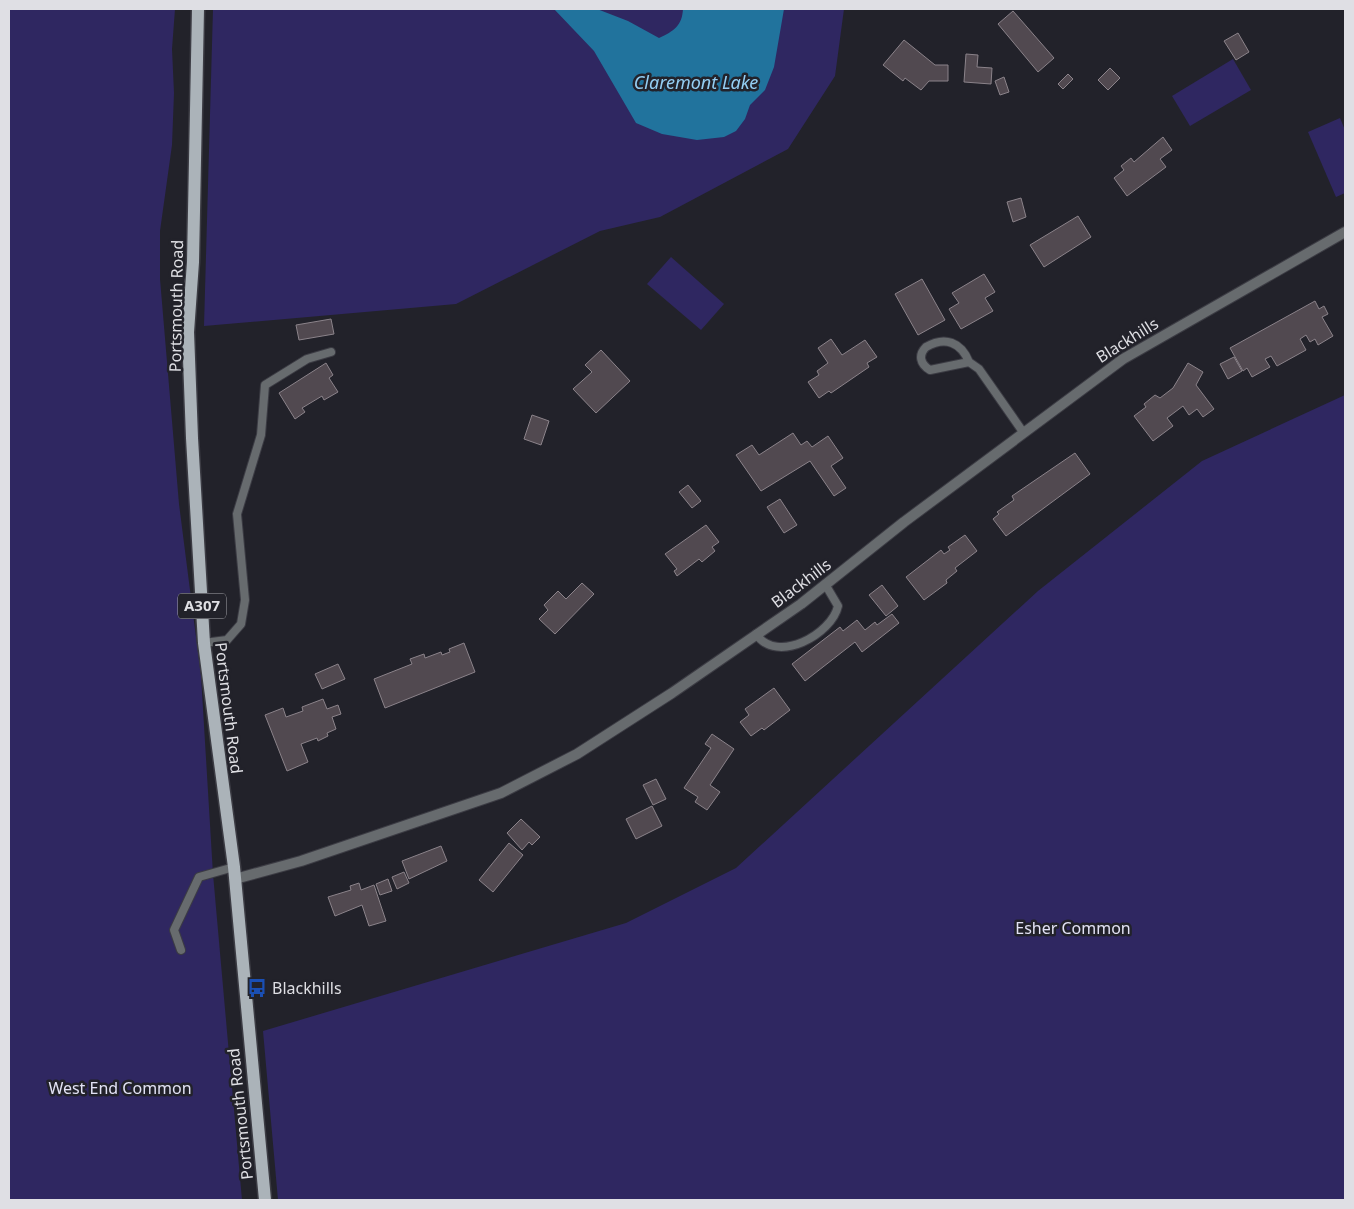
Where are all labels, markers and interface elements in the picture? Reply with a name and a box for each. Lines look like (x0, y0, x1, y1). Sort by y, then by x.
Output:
water label: Claremont Lake (634, 70, 758, 94)
street label: Portsmouth Road (164, 240, 188, 372)
street label: Blackhills (1092, 312, 1162, 368)
street label: Blackhills (767, 553, 835, 613)
road number: A307 (178, 594, 226, 618)
street label: Portsmouth Road (210, 641, 248, 775)
park label: Esher Common (1015, 917, 1131, 939)
bus stop icon: Blackhills (246, 977, 268, 999)
place label: Blackhills (272, 977, 342, 999)
street label: Portsmouth Road (222, 1047, 258, 1181)
park label: West End Common (48, 1077, 192, 1099)

